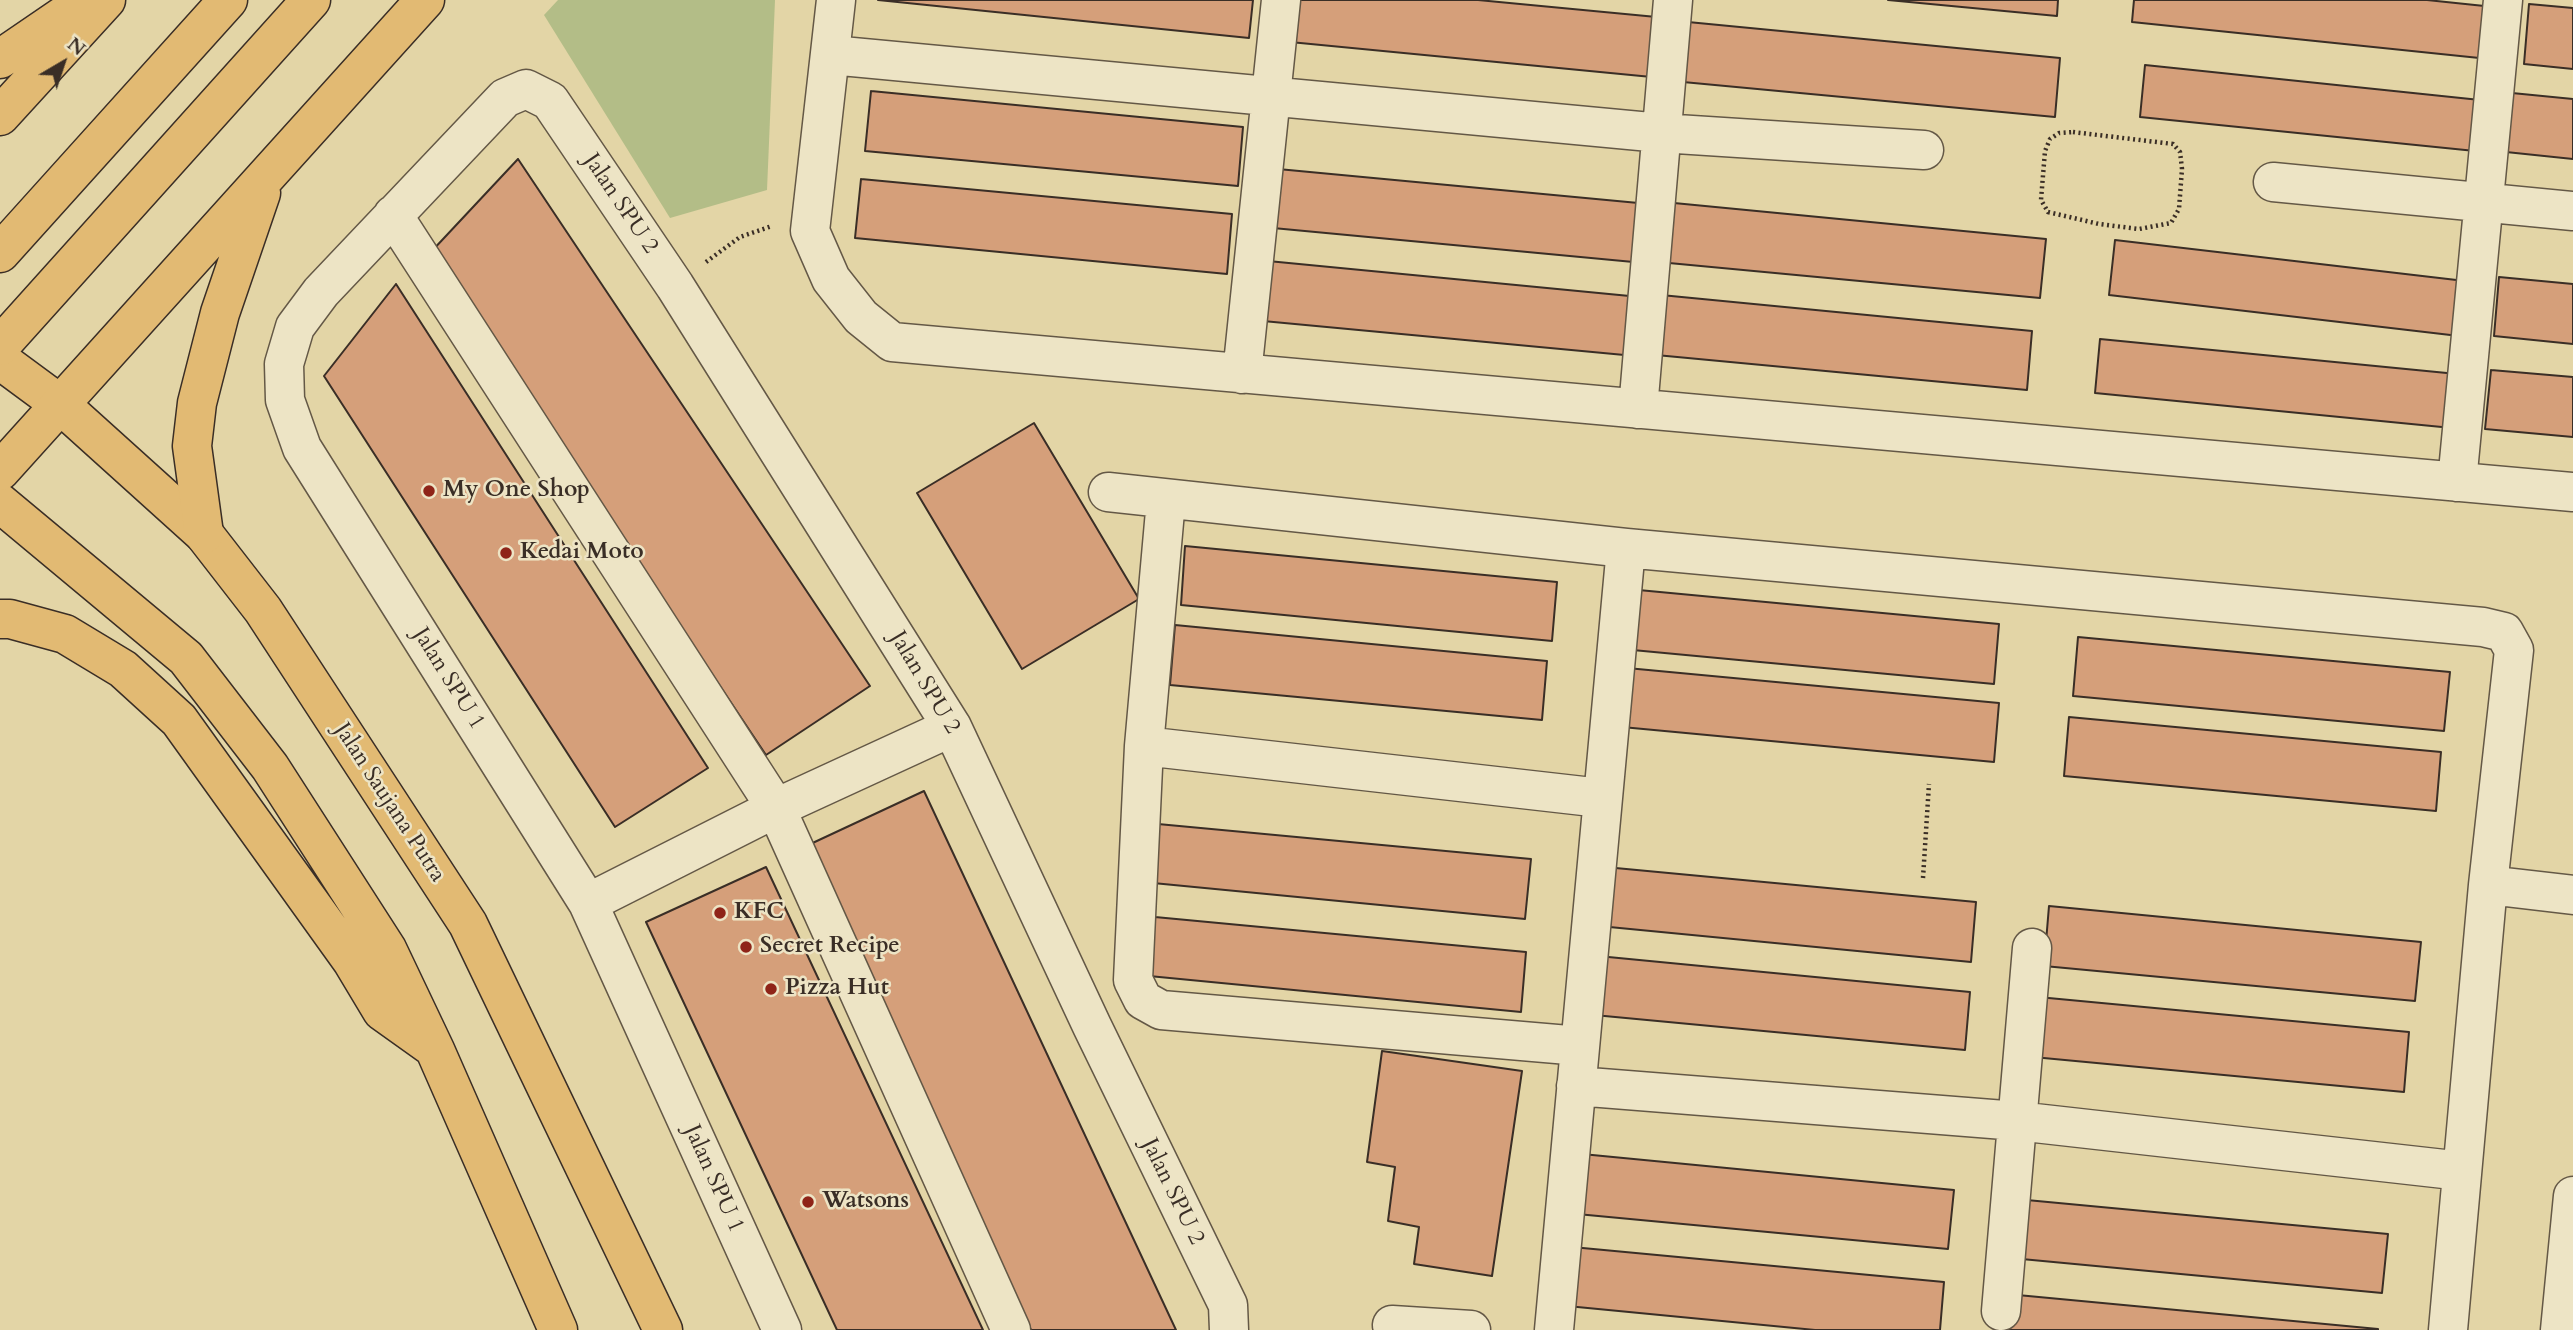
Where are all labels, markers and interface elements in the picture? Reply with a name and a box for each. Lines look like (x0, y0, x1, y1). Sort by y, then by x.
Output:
north arrow (28, 28, 98, 98)
text: N (62, 31, 91, 62)
street label: Jalan SPU 2 (577, 149, 663, 259)
place label: My One Shop (443, 477, 590, 505)
marker: My One Shop (421, 483, 437, 499)
place label: Kedai Moto (520, 539, 644, 567)
marker: Kedai Moto (498, 545, 514, 561)
street label: Jalan SPU 1 (406, 623, 490, 735)
street label: Jalan SPU 2 (883, 627, 965, 739)
street label: Jalan Saujana Putra (327, 718, 451, 888)
place label: KFC (734, 899, 784, 927)
marker: KFC (712, 905, 728, 921)
place label: Secret Recipe (760, 933, 900, 961)
marker: Secret Recipe (738, 939, 754, 955)
place label: Pizza Hut (785, 975, 889, 1003)
marker: Pizza Hut (763, 981, 779, 997)
street label: Jalan SPU 1 (677, 1121, 749, 1237)
street label: Jalan SPU 2 (1134, 1134, 1210, 1250)
place label: Watsons (822, 1188, 909, 1216)
marker: Watsons (800, 1194, 816, 1210)

